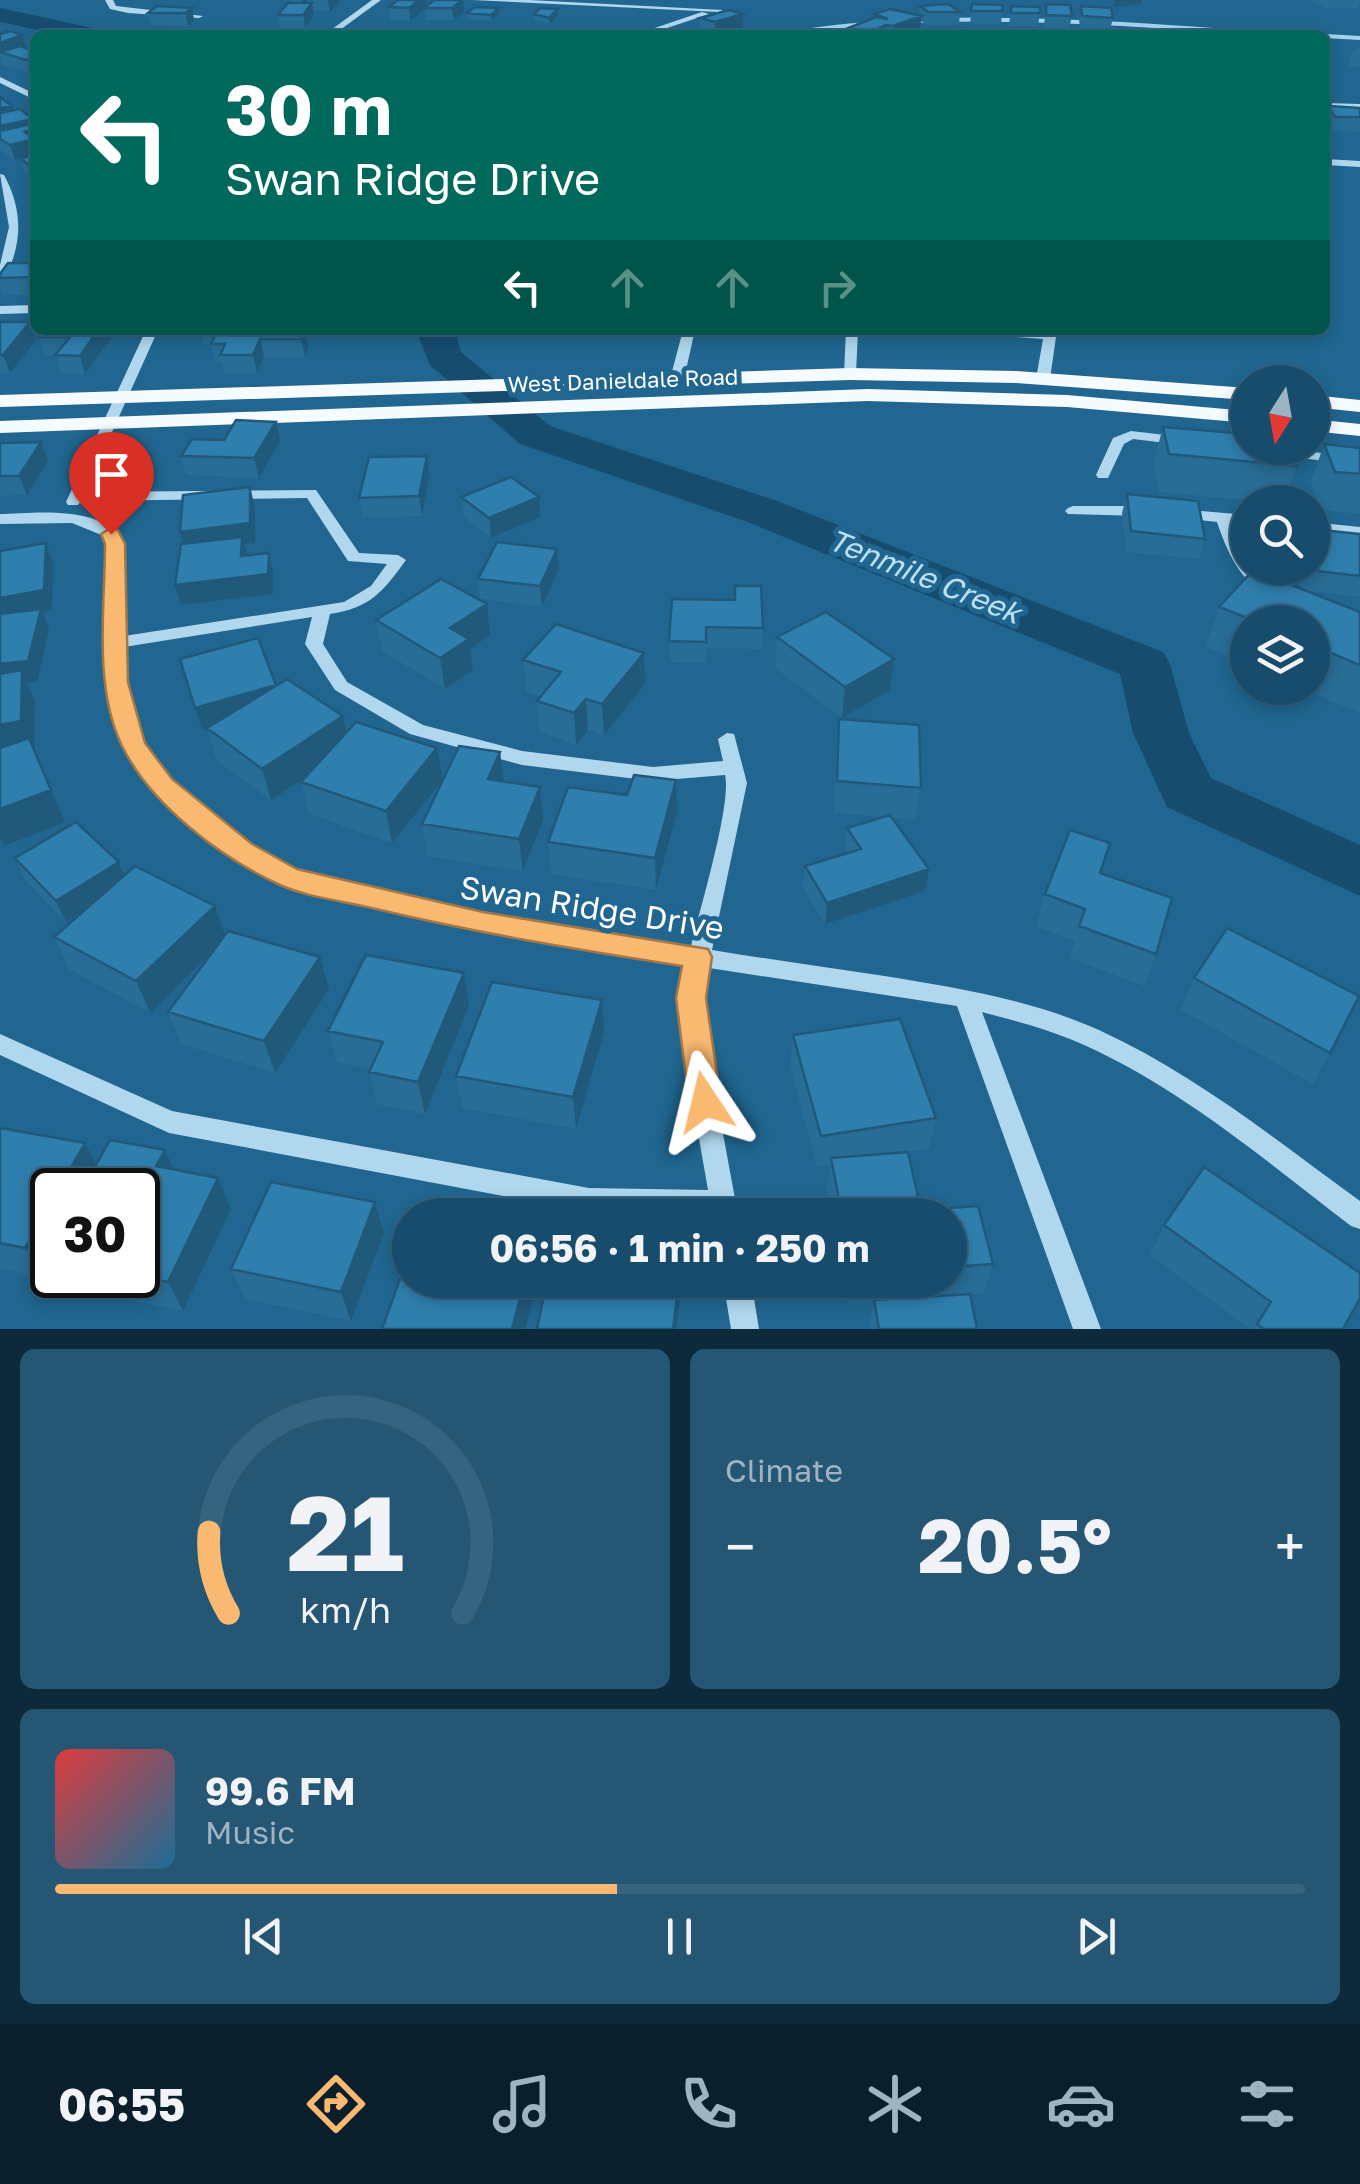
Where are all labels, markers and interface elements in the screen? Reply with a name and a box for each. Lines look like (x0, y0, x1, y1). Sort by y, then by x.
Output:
text: 30 m (225, 66, 392, 150)
icon: left (60, 70, 190, 200)
text: Swan Ridge Drive (225, 151, 600, 205)
icon: left (495, 260, 550, 315)
icon: ahead (600, 260, 655, 315)
icon: ahead (705, 260, 760, 315)
icon: right (810, 260, 865, 315)
street label: West Danieldale Road (507, 362, 739, 398)
north arrow (1230, 365, 1330, 465)
map controls (1230, 365, 1330, 705)
pin (69, 432, 154, 535)
icon: arrive (84, 447, 139, 502)
button: search (1230, 485, 1330, 585)
water label: Tenmile Creek (824, 521, 1029, 632)
button: layers (1230, 605, 1330, 705)
street label: Swan Ridge Drive (457, 867, 727, 947)
position arrow (653, 1050, 757, 1154)
speed limit sign: 30 (30, 1168, 160, 1298)
text: 06:56 · 1 min · 250 m (489, 1225, 870, 1270)
text: Climate (725, 1451, 843, 1489)
text: 21 (286, 1469, 404, 1594)
text: 20.5° (918, 1499, 1112, 1590)
text: − (725, 1513, 755, 1579)
text: + (1275, 1513, 1305, 1579)
text: km/h (300, 1588, 390, 1631)
text: 99.6 FM (205, 1768, 355, 1813)
text: Music (205, 1813, 295, 1851)
icon: previous (236, 1909, 291, 1964)
icon: pause (652, 1909, 707, 1964)
icon: next (1069, 1909, 1124, 1964)
icon: directions (301, 2069, 371, 2139)
icon: music (487, 2069, 557, 2139)
icon: phone (674, 2069, 744, 2139)
icon: climate (860, 2069, 930, 2139)
icon: car (1046, 2069, 1116, 2139)
icon: filters (1232, 2069, 1302, 2139)
text: 06:55 (58, 2077, 185, 2131)

